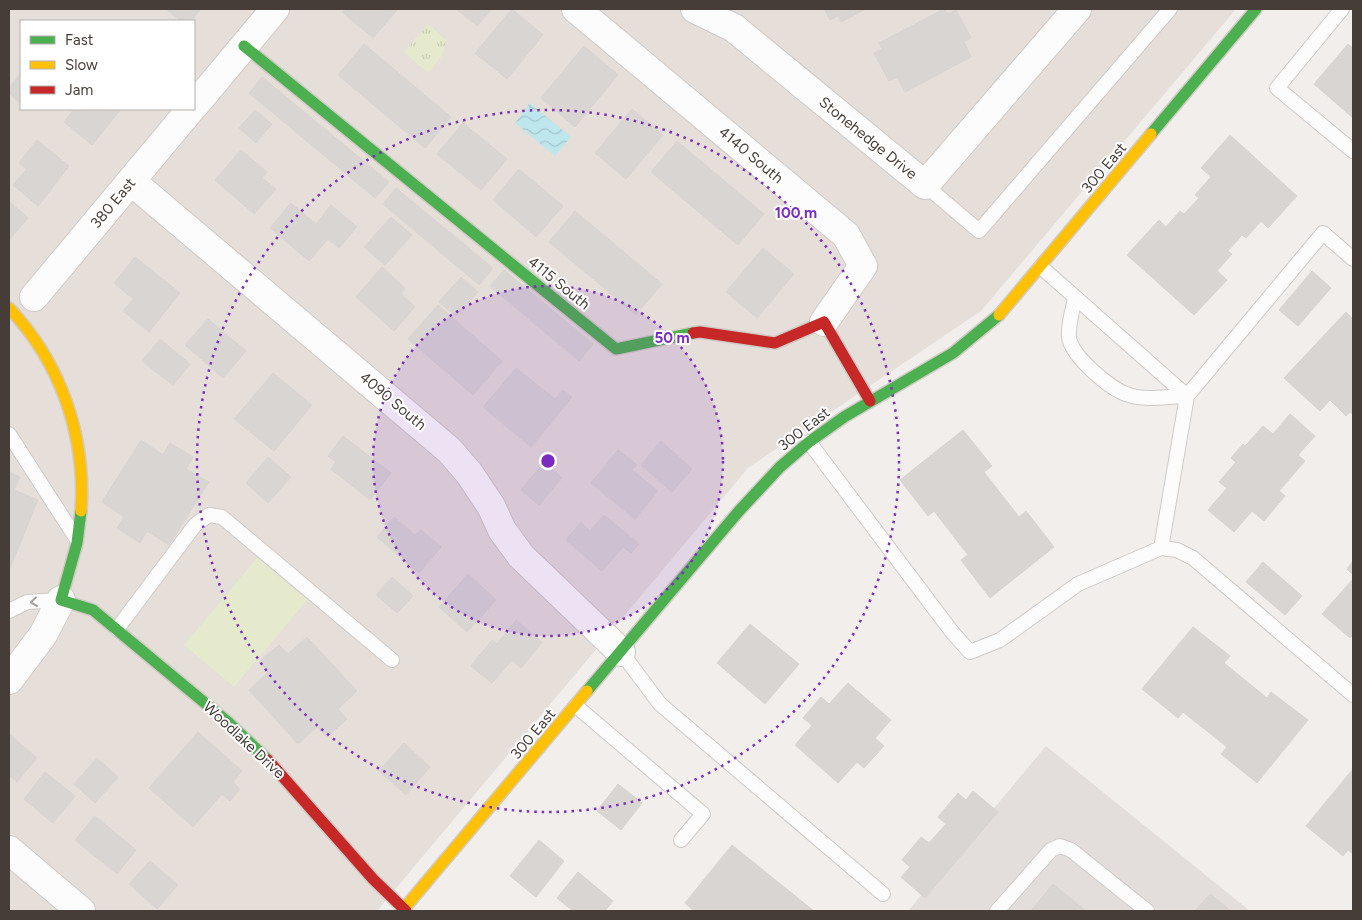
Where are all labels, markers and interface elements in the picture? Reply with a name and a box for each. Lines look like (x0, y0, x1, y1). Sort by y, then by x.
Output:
legend (20, 20, 195, 110)
text: Fast (65, 31, 94, 49)
text: Slow (65, 56, 98, 74)
text: Jam (65, 81, 93, 99)
street label: Stonehedge Drive (815, 93, 921, 183)
street label: 4140 South (715, 123, 787, 187)
street label: 300 East (1078, 139, 1130, 197)
street label: 380 East (87, 174, 139, 232)
text: 100 m (775, 204, 817, 222)
street label: 4115 South (524, 253, 594, 313)
text: 50 m (654, 329, 690, 347)
street label: 4090 South (356, 368, 430, 434)
street label: 300 East (775, 403, 834, 455)
centre of rings (539, 452, 557, 470)
one-way arrow (29, 596, 37, 607)
street label: Woodlake Drive (200, 698, 288, 782)
street label: 300 East (507, 705, 559, 763)

